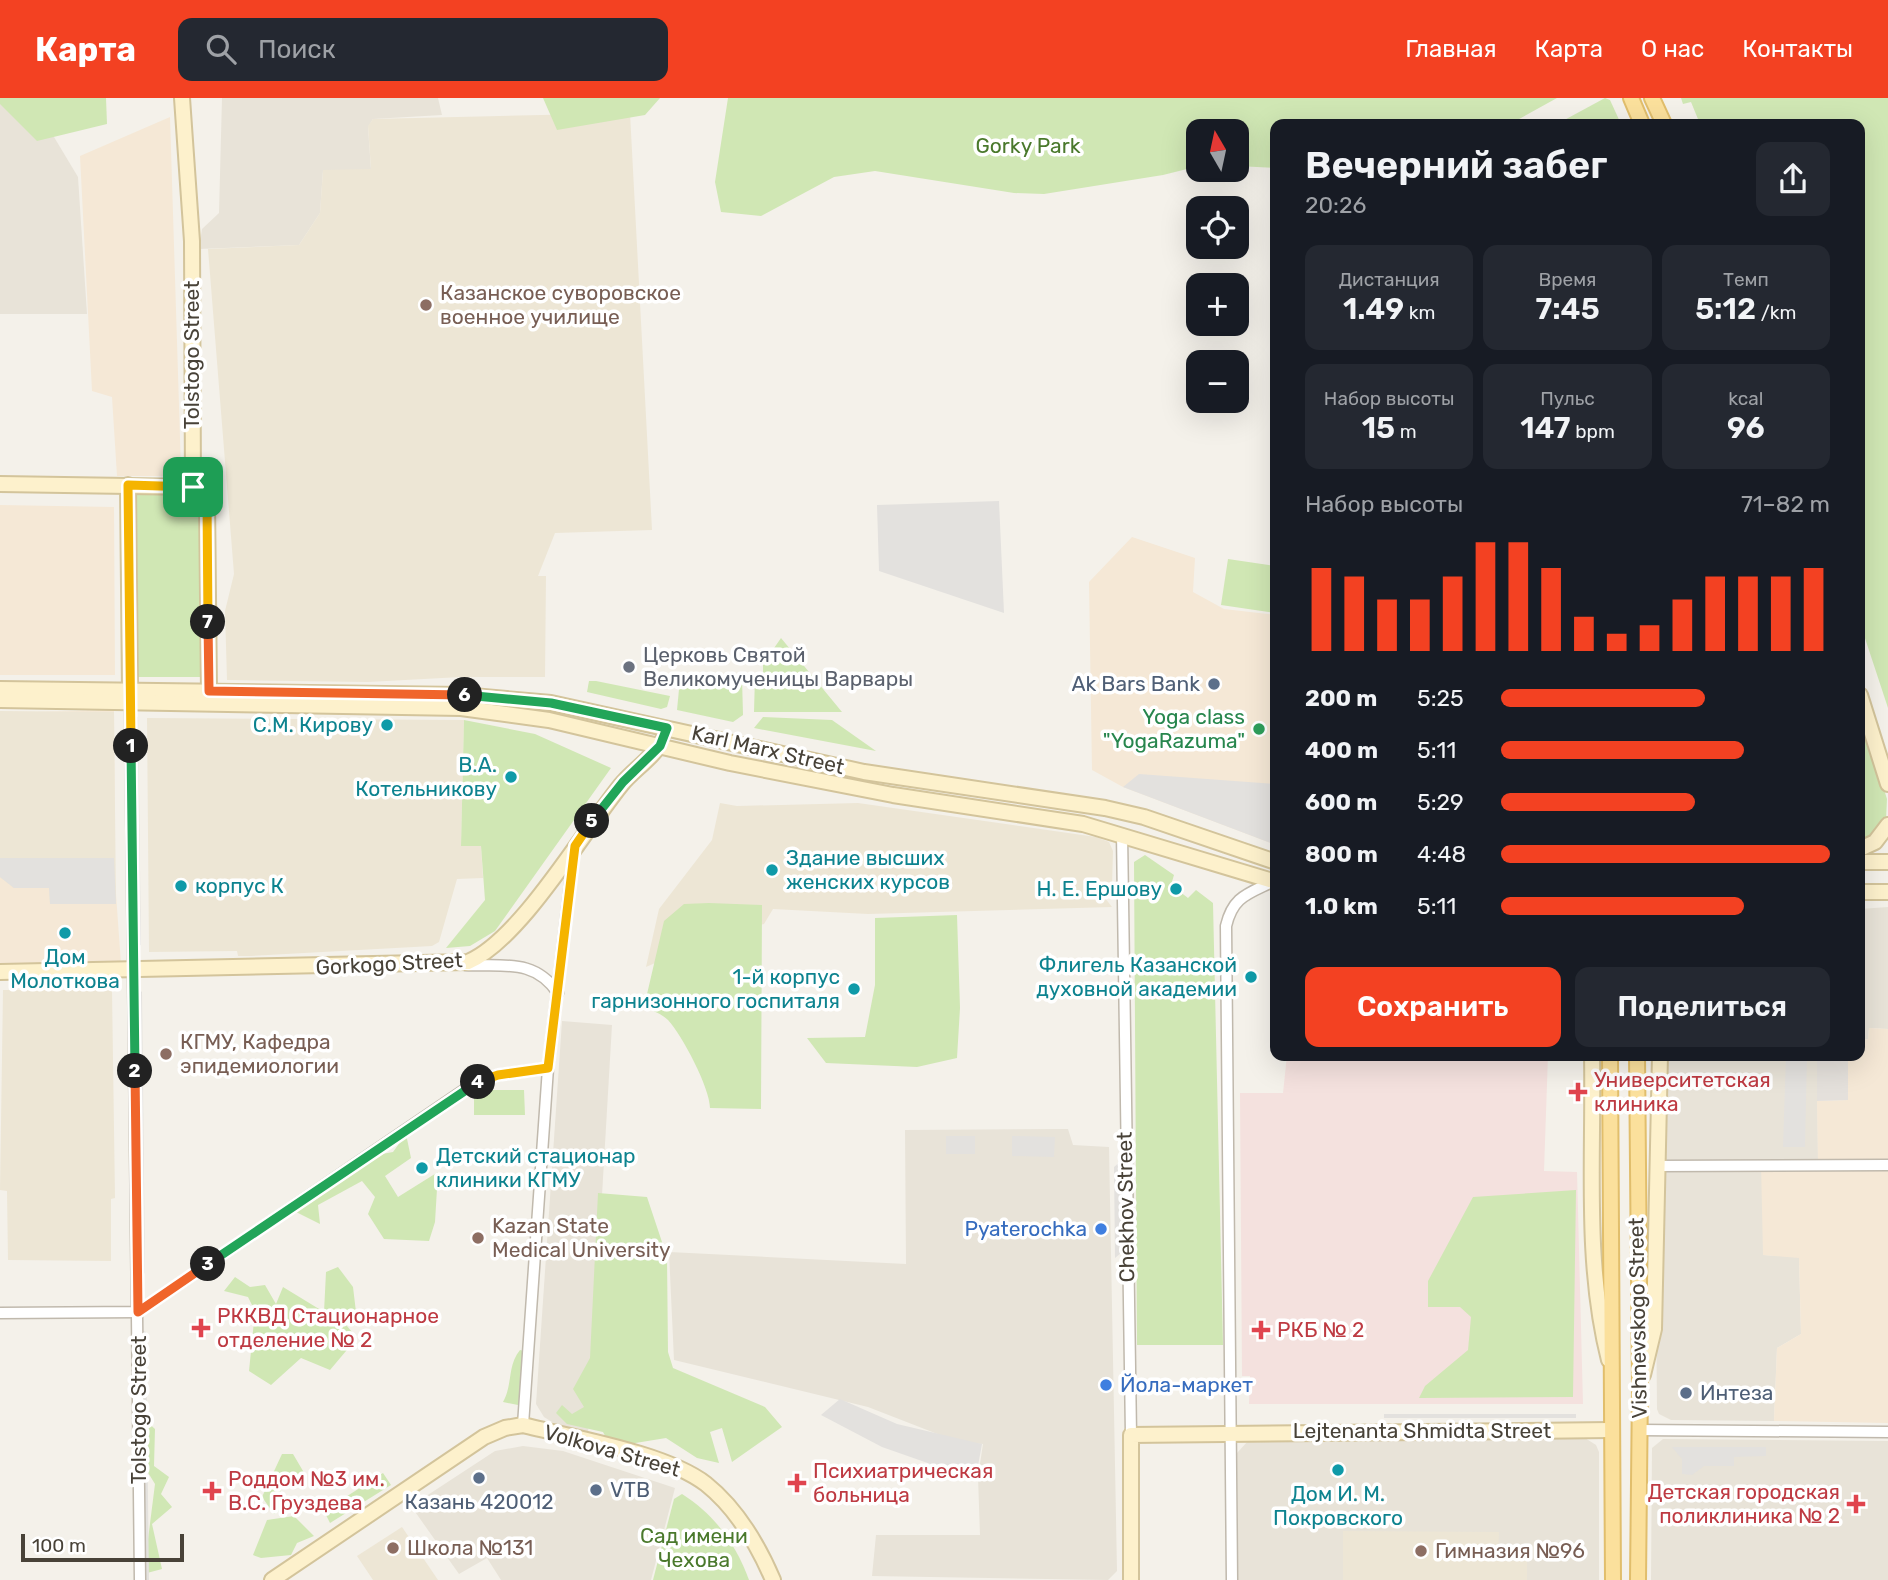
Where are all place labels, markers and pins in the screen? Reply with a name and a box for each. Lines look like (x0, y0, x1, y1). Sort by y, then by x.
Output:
place label: Казанское суворовское военное училище (440, 280, 681, 329)
marker: Казанское суворовское военное училище (418, 297, 434, 313)
pin (163, 457, 223, 517)
pin: 7 (190, 604, 226, 640)
place label: Церковь Святой Великомученицы Варвары (643, 642, 913, 691)
marker: Церковь Святой Великомученицы Варвары (621, 659, 637, 675)
place label: Ak Bars Bank (1072, 671, 1200, 696)
marker: Ak Bars Bank (1206, 676, 1222, 692)
pin: 6 (448, 678, 482, 712)
place label: Yoga class "YogaRazuma" (1103, 704, 1245, 753)
place label: С.М. Кирову (253, 712, 373, 737)
marker: С.М. Кирову (379, 717, 395, 733)
marker: Yoga class "YogaRazuma" (1251, 721, 1267, 737)
pin: 1 (114, 728, 148, 764)
place label: В.А. Котельникову (355, 752, 497, 801)
marker: В.А. Котельникову (503, 769, 519, 785)
pin: 5 (574, 804, 610, 838)
place label: Здание высших женских курсов (786, 845, 950, 894)
marker: Здание высших женских курсов (764, 862, 780, 878)
place label: корпус К (195, 873, 284, 898)
place label: Н. Е. Ершову (1036, 876, 1162, 901)
marker: корпус К (173, 878, 189, 894)
marker: Н. Е. Ершову (1168, 881, 1184, 897)
marker: Дом Молоткова (57, 925, 73, 941)
place label: Дом Молоткова (10, 944, 120, 993)
place label: Флигель Казанской духовной академии (1036, 952, 1237, 1001)
place label: 1-й корпус гарнизонного госпиталя (591, 964, 840, 1013)
marker: Флигель Казанской духовной академии (1243, 969, 1259, 985)
marker: 1-й корпус гарнизонного госпиталя (846, 981, 862, 997)
place label: КГМУ, Кафедра эпидемиологии (180, 1029, 339, 1078)
marker: КГМУ, Кафедра эпидемиологии (158, 1046, 174, 1062)
pin: 2 (118, 1054, 152, 1088)
pin: 4 (461, 1065, 496, 1100)
place label: Университетская клиника (1594, 1067, 1771, 1116)
marker: Университетская клиника (1568, 1082, 1588, 1102)
place label: Детский стационар клиники КГМУ (436, 1143, 636, 1192)
marker: Детский стационар клиники КГМУ (414, 1160, 430, 1176)
place label: Kazan State Medical University (492, 1213, 671, 1262)
place label: Pyaterochka (964, 1216, 1087, 1241)
marker: Pyaterochka (1093, 1221, 1109, 1237)
marker: Kazan State Medical University (470, 1230, 486, 1246)
pin: 3 (190, 1246, 226, 1282)
place label: РККВД Стационарное отделение № 2 (217, 1303, 439, 1352)
place label: РКБ № 2 (1277, 1317, 1364, 1342)
marker: РККВД Стационарное отделение № 2 (191, 1318, 211, 1338)
marker: РКБ № 2 (1251, 1320, 1271, 1340)
place label: Йола-маркет (1120, 1372, 1253, 1397)
marker: Йола-маркет (1098, 1377, 1114, 1393)
place label: Интеза (1700, 1380, 1773, 1405)
marker: Интеза (1678, 1385, 1694, 1401)
place label: Психиатрическая больница (813, 1458, 993, 1507)
marker: Дом И. М. Покровского (1330, 1462, 1346, 1478)
place label: Роддом №3 им. В.С. Груздева (228, 1466, 385, 1515)
marker: Казань 420012 (471, 1470, 487, 1486)
marker: Психиатрическая больница (787, 1473, 807, 1493)
place label: VTB (610, 1477, 650, 1502)
place label: Детская городская поликлиника № 2 (1648, 1479, 1840, 1528)
marker: Роддом №3 им. В.С. Груздева (202, 1481, 222, 1501)
place label: Дом И. М. Покровского (1273, 1481, 1403, 1530)
marker: VTB (588, 1482, 604, 1498)
place label: Казань 420012 (404, 1489, 554, 1514)
marker: Детская городская поликлиника № 2 (1846, 1494, 1866, 1514)
place label: Школа №131 (407, 1535, 533, 1560)
place label: Гимназия №96 (1435, 1538, 1585, 1563)
marker: Школа №131 (385, 1540, 401, 1556)
marker: Гимназия №96 (1413, 1543, 1429, 1559)

